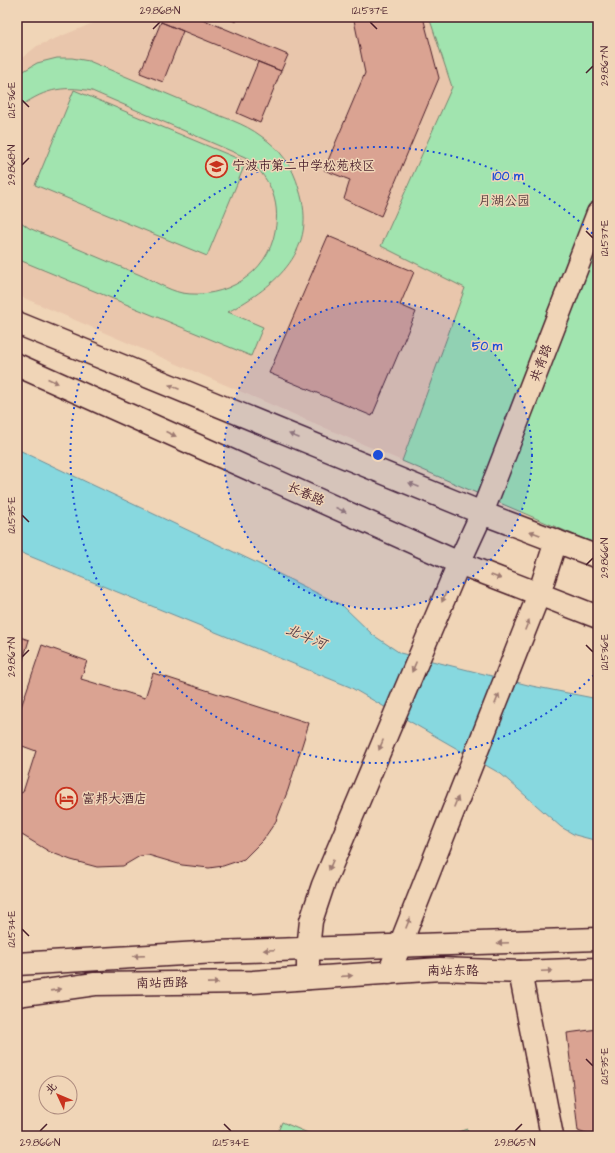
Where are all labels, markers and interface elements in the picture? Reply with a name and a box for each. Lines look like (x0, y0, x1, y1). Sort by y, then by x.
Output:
text: 29.868°N (140, 4, 180, 18)
text: 121.537°E (352, 4, 388, 18)
text: 29.867°N (598, 46, 612, 86)
text: 121.536°E (5, 82, 19, 118)
text: 29.868°N (5, 145, 19, 185)
school or university icon: 宁波市第二中学松苑校区 (204, 153, 230, 179)
place label: 宁波市第二中学松苑校区 (232, 157, 375, 175)
text: 100 m (493, 168, 524, 185)
park label: 月湖公园 (478, 192, 530, 210)
text: 121.537°E (598, 220, 612, 256)
text: 50 m (472, 338, 503, 355)
street label: 共青路 (526, 342, 556, 384)
one-way arrow (47, 378, 58, 384)
one-way arrow (168, 384, 179, 390)
one-way arrow (166, 431, 177, 437)
one-way arrow (288, 433, 300, 439)
centre of rings (371, 448, 385, 462)
street label: 长春路 (285, 478, 327, 510)
one-way arrow (408, 482, 420, 488)
text: 121.535°E (5, 496, 19, 534)
one-way arrow (335, 507, 347, 513)
one-way arrow (529, 530, 541, 536)
text: 29.866°N (598, 538, 612, 578)
one-way arrow (490, 574, 501, 580)
one-way arrow (441, 591, 447, 603)
one-way arrow (524, 618, 530, 630)
water label: 北斗河 (283, 620, 331, 655)
text: 121.536°E (598, 634, 612, 670)
text: 29.867°N (5, 637, 19, 677)
one-way arrow (411, 661, 417, 673)
one-way arrow (494, 694, 500, 705)
one-way arrow (378, 739, 384, 751)
hotel icon: 富邦大酒店 (53, 786, 79, 812)
place label: 富邦大酒店 (82, 790, 147, 808)
one-way arrow (453, 796, 459, 808)
one-way arrow (328, 859, 334, 870)
text: 121.534°E (5, 911, 19, 947)
one-way arrow (405, 916, 411, 928)
one-way arrow (497, 939, 509, 946)
one-way arrow (263, 947, 275, 954)
one-way arrow (133, 953, 145, 960)
street label: 南站东路 (427, 962, 479, 980)
one-way arrow (541, 968, 554, 974)
one-way arrow (341, 972, 353, 979)
street label: 南站西路 (136, 974, 188, 992)
one-way arrow (207, 980, 220, 986)
one-way arrow (50, 986, 62, 993)
text: 121.535°E (598, 1047, 612, 1085)
north arrow (38, 1075, 78, 1115)
text: 北 (42, 1079, 60, 1098)
text: 29.866°N (20, 1136, 60, 1150)
text: 121.534°E (213, 1136, 249, 1150)
text: 29.865°N (494, 1136, 536, 1150)

